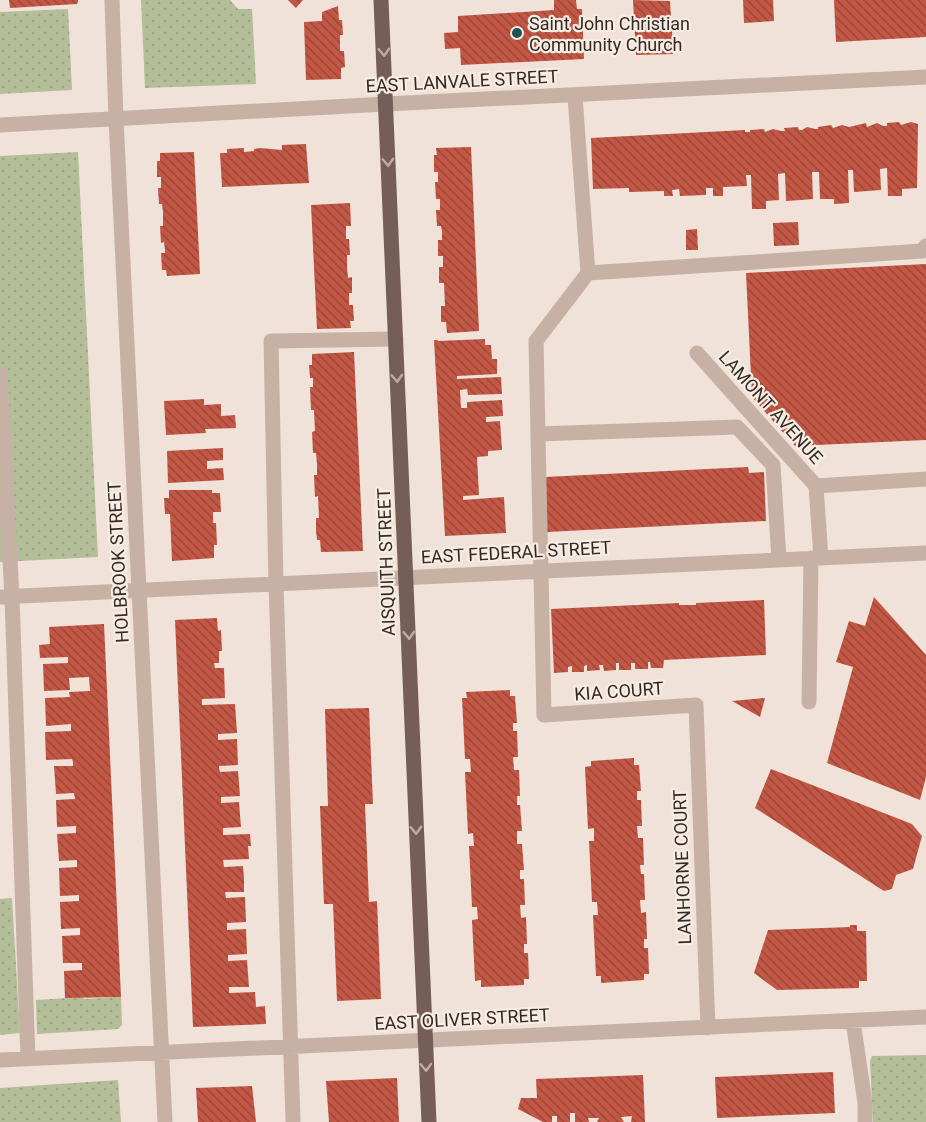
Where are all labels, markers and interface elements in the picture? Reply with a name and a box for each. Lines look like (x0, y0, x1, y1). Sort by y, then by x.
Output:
place label: Saint John Christian Community Church (529, 13, 690, 55)
marker: Saint John Christian Community Church (510, 26, 524, 40)
one-way arrow (377, 47, 390, 56)
street label: EAST LANVALE STREET (365, 65, 559, 97)
one-way arrow (382, 157, 395, 166)
street label: LAMONT AVENUE (715, 346, 827, 468)
one-way arrow (391, 373, 404, 382)
street label: HOLBROOK STREET (103, 480, 133, 643)
street label: AISQUITH STREET (373, 487, 399, 636)
street label: EAST FEDERAL STREET (420, 537, 612, 567)
one-way arrow (402, 631, 415, 640)
street label: KIA COURT (574, 677, 665, 705)
street label: LANHORNE COURT (669, 789, 695, 945)
one-way arrow (410, 825, 423, 834)
street label: EAST OLIVER STREET (374, 1004, 551, 1034)
one-way arrow (420, 1062, 433, 1071)

